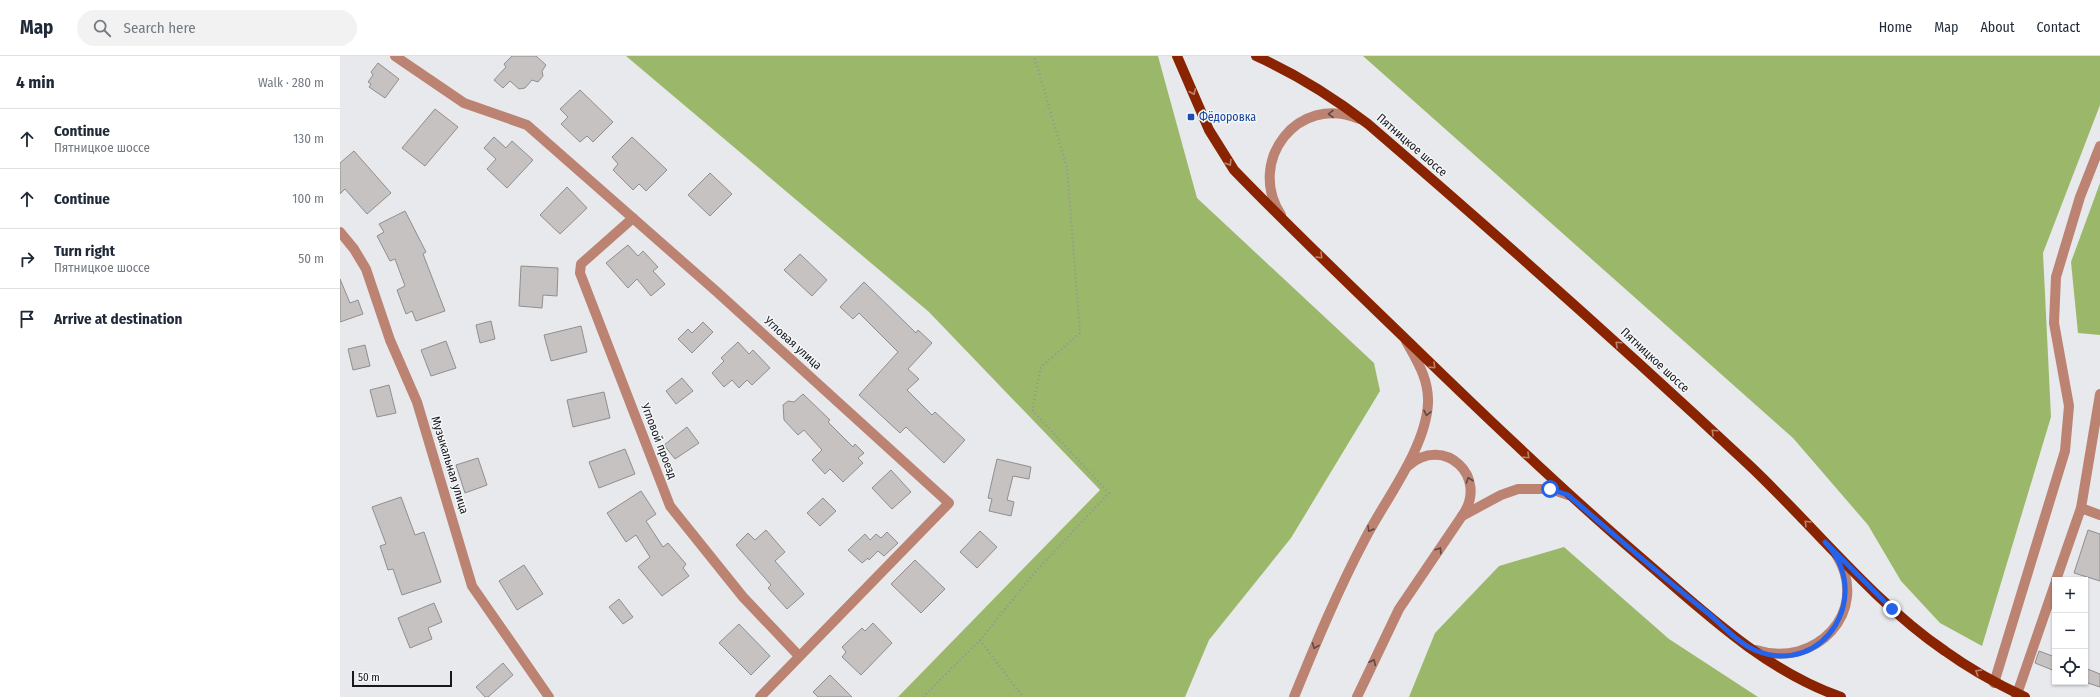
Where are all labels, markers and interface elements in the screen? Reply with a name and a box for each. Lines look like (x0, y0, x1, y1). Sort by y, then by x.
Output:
search box (77, 10, 357, 46)
text: Map (20, 16, 53, 39)
icon: search (91, 17, 113, 39)
text: Search here (123, 19, 196, 37)
text: Home (1879, 19, 1912, 36)
text: Map (1934, 19, 1958, 36)
text: About (1980, 19, 2015, 36)
text: Contact (2037, 19, 2080, 36)
text: 4 min (16, 72, 55, 93)
text: Walk · 280 m (258, 75, 324, 90)
one-way arrow (1188, 88, 1196, 95)
place label: Фёдоровка (1199, 110, 1256, 124)
one-way arrow (1328, 110, 1334, 118)
street label: Пятницкое шоссе (1374, 111, 1450, 179)
marker: Фёдоровка (1186, 112, 1196, 122)
text: Continue (54, 122, 110, 140)
icon: ahead (16, 128, 38, 150)
text: 130 m (293, 131, 324, 146)
text: Пятницкое шоссе (54, 140, 150, 155)
one-way arrow (1224, 159, 1232, 166)
icon: ahead (16, 188, 38, 210)
text: Continue (54, 190, 110, 208)
text: 100 m (292, 191, 324, 206)
text: Turn right (54, 242, 115, 260)
icon: right (16, 248, 38, 270)
text: 50 m (298, 251, 324, 266)
one-way arrow (1315, 251, 1323, 259)
text: Пятницкое шоссе (54, 260, 150, 275)
icon: arrive (16, 308, 38, 330)
text: Arrive at destination (54, 310, 182, 328)
street label: Угловая улица (761, 313, 825, 373)
street label: Пятницкое шоссе (1618, 325, 1692, 395)
one-way arrow (1615, 341, 1623, 349)
one-way arrow (1428, 361, 1436, 369)
street label: Угловой проезд (638, 400, 680, 481)
one-way arrow (1423, 410, 1431, 416)
street label: Музыкальная улица (428, 415, 472, 516)
one-way arrow (1711, 430, 1718, 437)
one-way arrow (1522, 451, 1530, 459)
one-way arrow (1465, 476, 1473, 483)
route start (1541, 480, 1559, 498)
one-way arrow (1804, 520, 1811, 528)
one-way arrow (1368, 525, 1375, 532)
one-way arrow (1434, 547, 1442, 554)
map controls (2052, 577, 2088, 685)
button: + (2052, 577, 2088, 613)
route end (1883, 600, 1901, 618)
button: − (2052, 613, 2088, 649)
one-way arrow (1311, 643, 1319, 650)
button: locate (2052, 649, 2088, 685)
one-way arrow (1368, 658, 1376, 666)
scale bar (352, 669, 452, 688)
one-way arrow (1975, 670, 1982, 677)
text: 50 m (358, 671, 380, 684)

